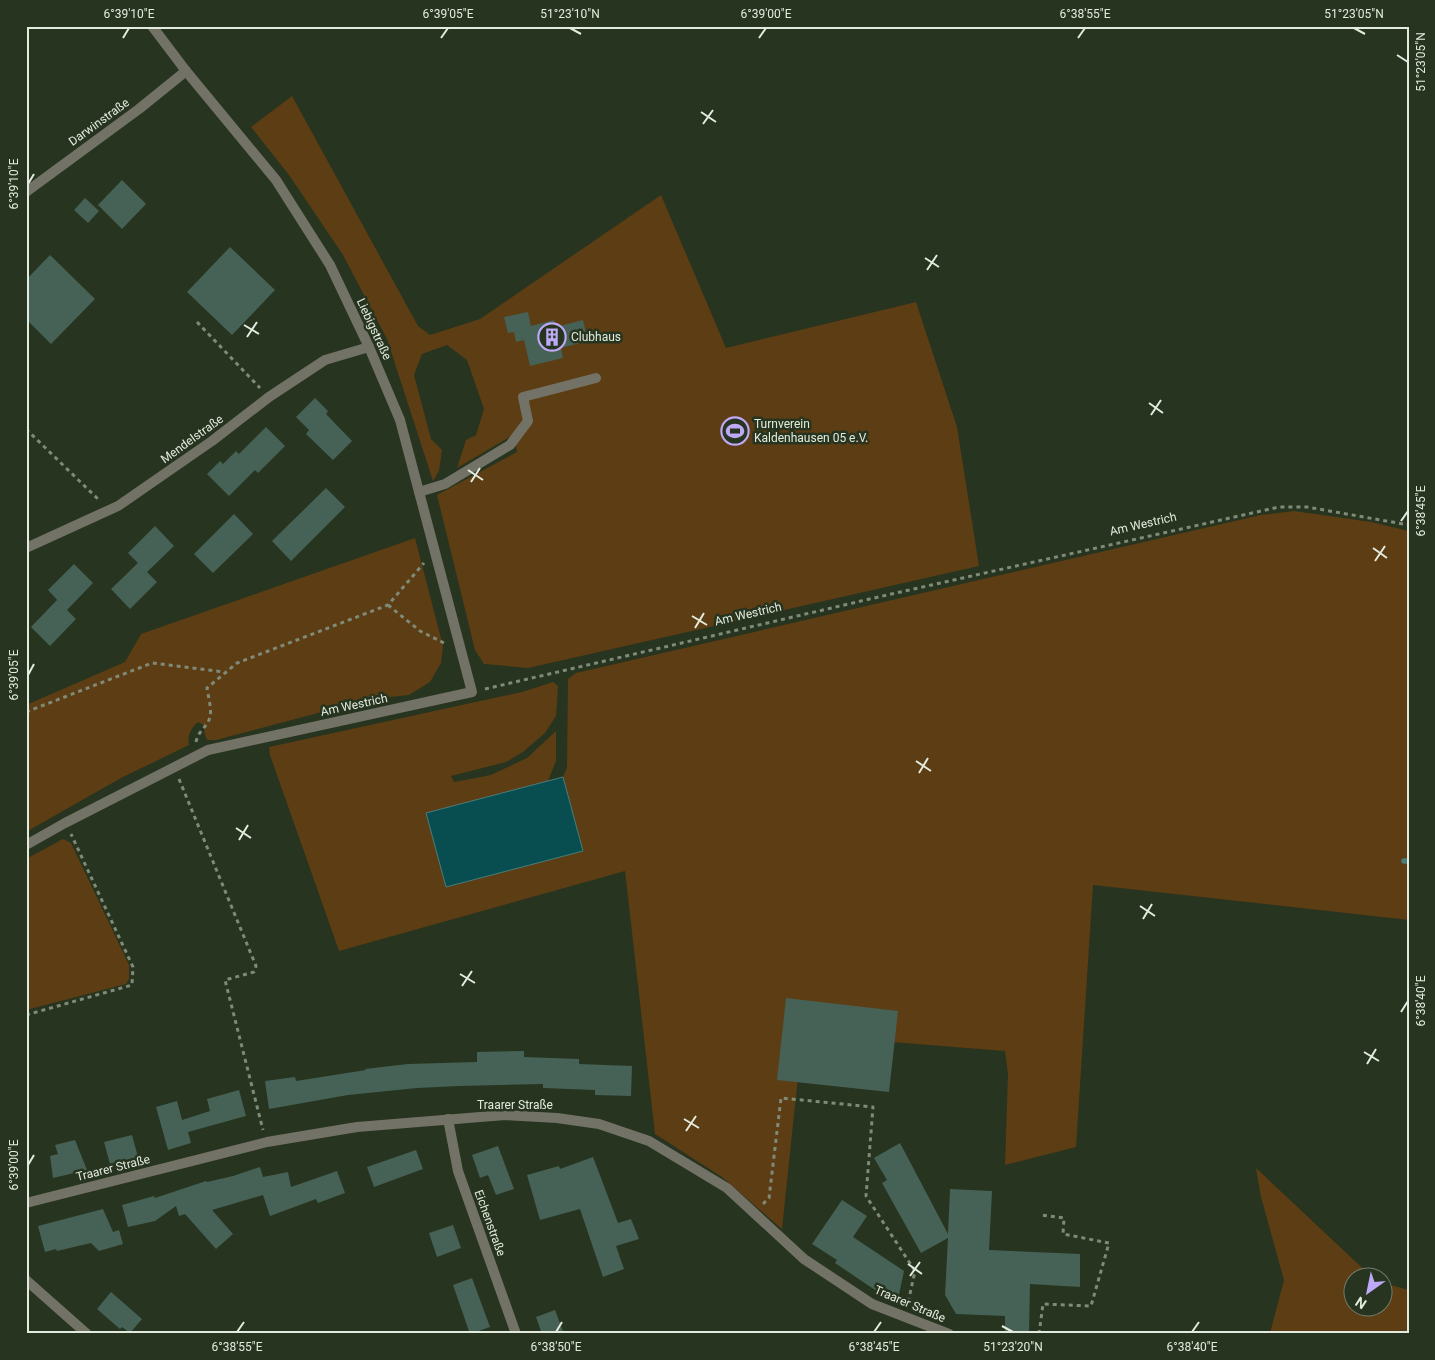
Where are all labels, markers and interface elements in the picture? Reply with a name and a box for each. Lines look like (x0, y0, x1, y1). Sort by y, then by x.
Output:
text: 6°39'10"E (104, 7, 155, 21)
text: 6°39'05"E (423, 7, 474, 21)
text: 51°23'10"N (540, 7, 600, 21)
text: 6°39'00"E (741, 7, 792, 21)
text: 6°38'55"E (1060, 7, 1111, 21)
text: 51°23'05"N (1324, 7, 1384, 21)
text: 51°23'05"N (1414, 32, 1428, 92)
street label: Darwinstraße (66, 95, 132, 149)
text: 6°39'10"E (7, 158, 21, 209)
street label: Liebigstraße (354, 296, 394, 362)
building icon: Clubhaus (537, 322, 567, 352)
place label: Clubhaus (571, 330, 621, 344)
street label: Mendelstraße (158, 412, 226, 466)
sports icon: Turnverein Kaldenhausen 05 e.V. (720, 416, 750, 446)
place label: Turnverein Kaldenhausen 05 e.V. (754, 417, 868, 445)
text: 6°38'45"E (1414, 485, 1428, 536)
street label: Am Westrich (1108, 510, 1178, 538)
street label: Am Westrich (713, 600, 783, 628)
text: 6°39'05"E (7, 649, 21, 700)
street label: Am Westrich (319, 691, 389, 719)
text: 6°38'40"E (1414, 975, 1428, 1026)
street label: Traarer Straße (477, 1098, 553, 1112)
text: 6°39'00"E (7, 1139, 21, 1190)
street label: Traarer Straße (74, 1152, 152, 1184)
street label: Eichenstraße (472, 1188, 508, 1258)
north arrow (1342, 1268, 1392, 1318)
street label: Traarer Straße (872, 1283, 948, 1325)
text: N (1352, 1293, 1369, 1312)
text: 6°38'55"E (212, 1340, 263, 1354)
text: 6°38'50"E (531, 1340, 582, 1354)
text: 6°38'45"E (849, 1340, 900, 1354)
text: 51°23'20"N (983, 1340, 1043, 1354)
text: 6°38'40"E (1167, 1340, 1218, 1354)

